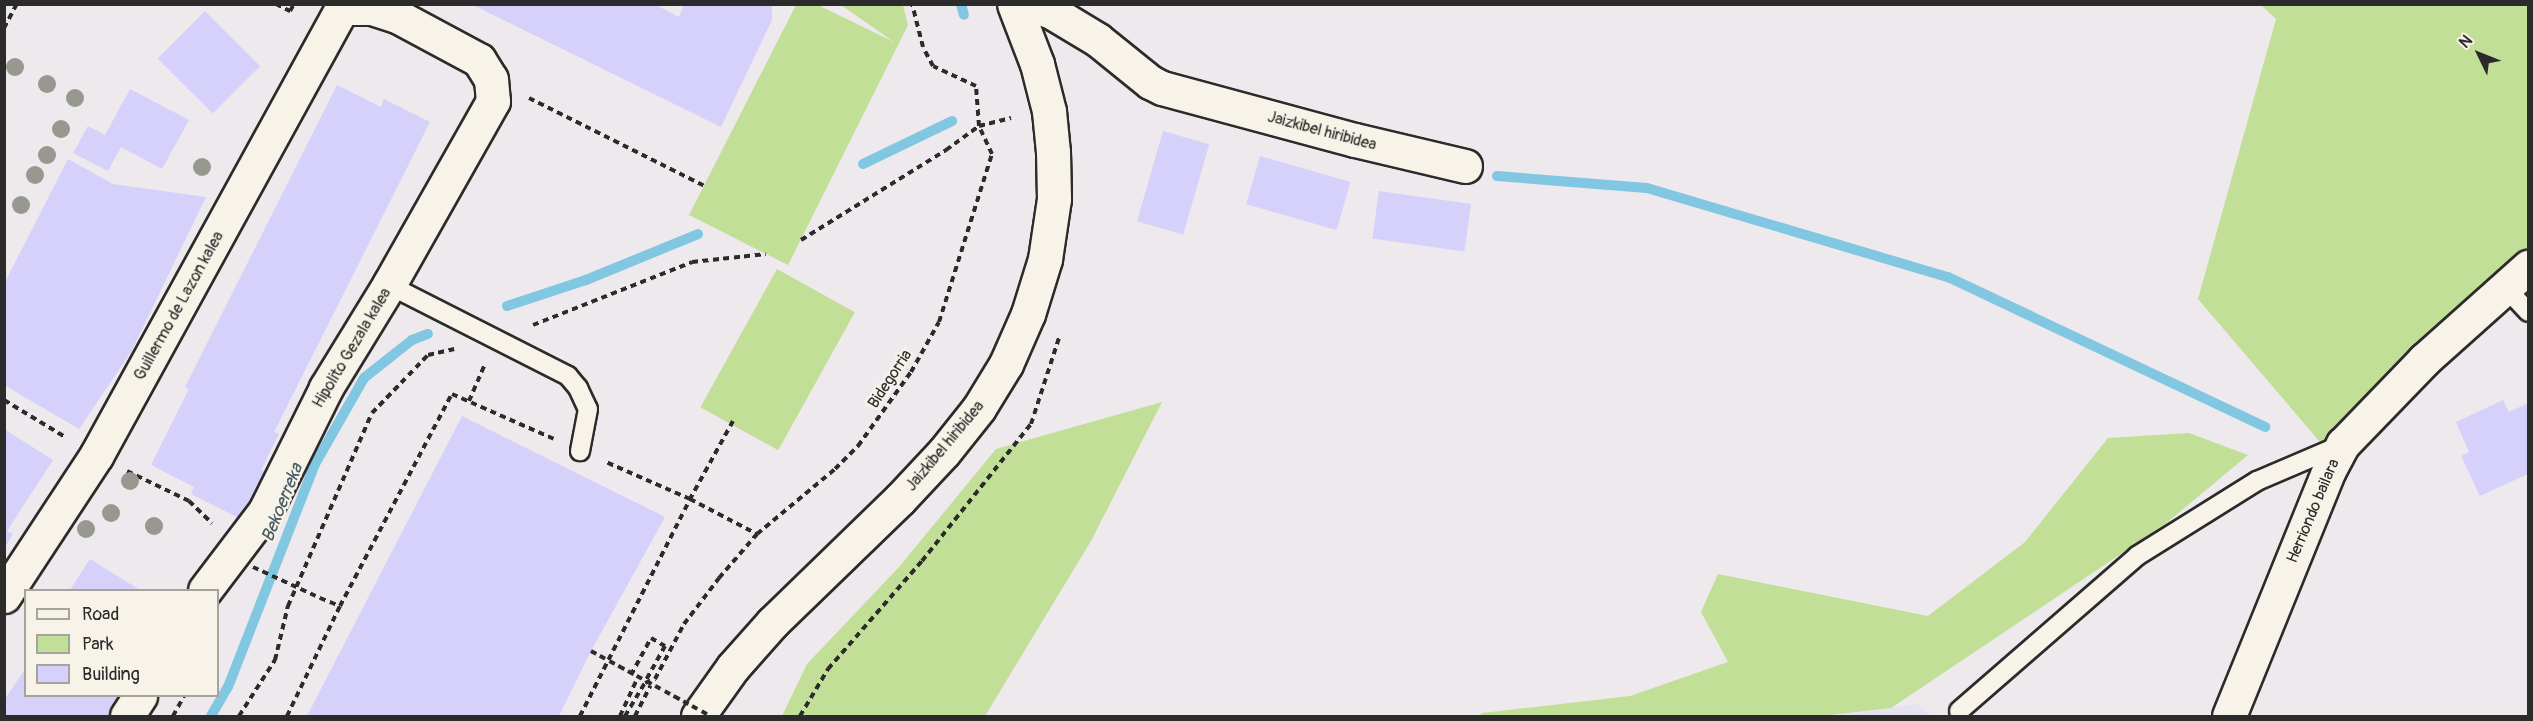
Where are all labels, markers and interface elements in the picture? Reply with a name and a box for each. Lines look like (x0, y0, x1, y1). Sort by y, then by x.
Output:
north arrow (2449, 24, 2509, 84)
text: N (2455, 31, 2477, 53)
street label: Jaizkibel hiribidea (1265, 107, 1379, 155)
street label: Guillermo de Lazon kalea (130, 228, 228, 384)
street label: Hipolito Gezala kalea (309, 285, 395, 411)
street label: Bidegorria (864, 346, 916, 412)
street label: Jaizkibel hiribidea (902, 397, 988, 495)
street label: Herriondo bailara (2282, 456, 2344, 566)
water label: Bekoerreka (258, 461, 308, 545)
legend (24, 589, 219, 697)
text: Road (82, 603, 119, 626)
text: Park (82, 633, 114, 656)
text: Building (82, 663, 140, 686)

